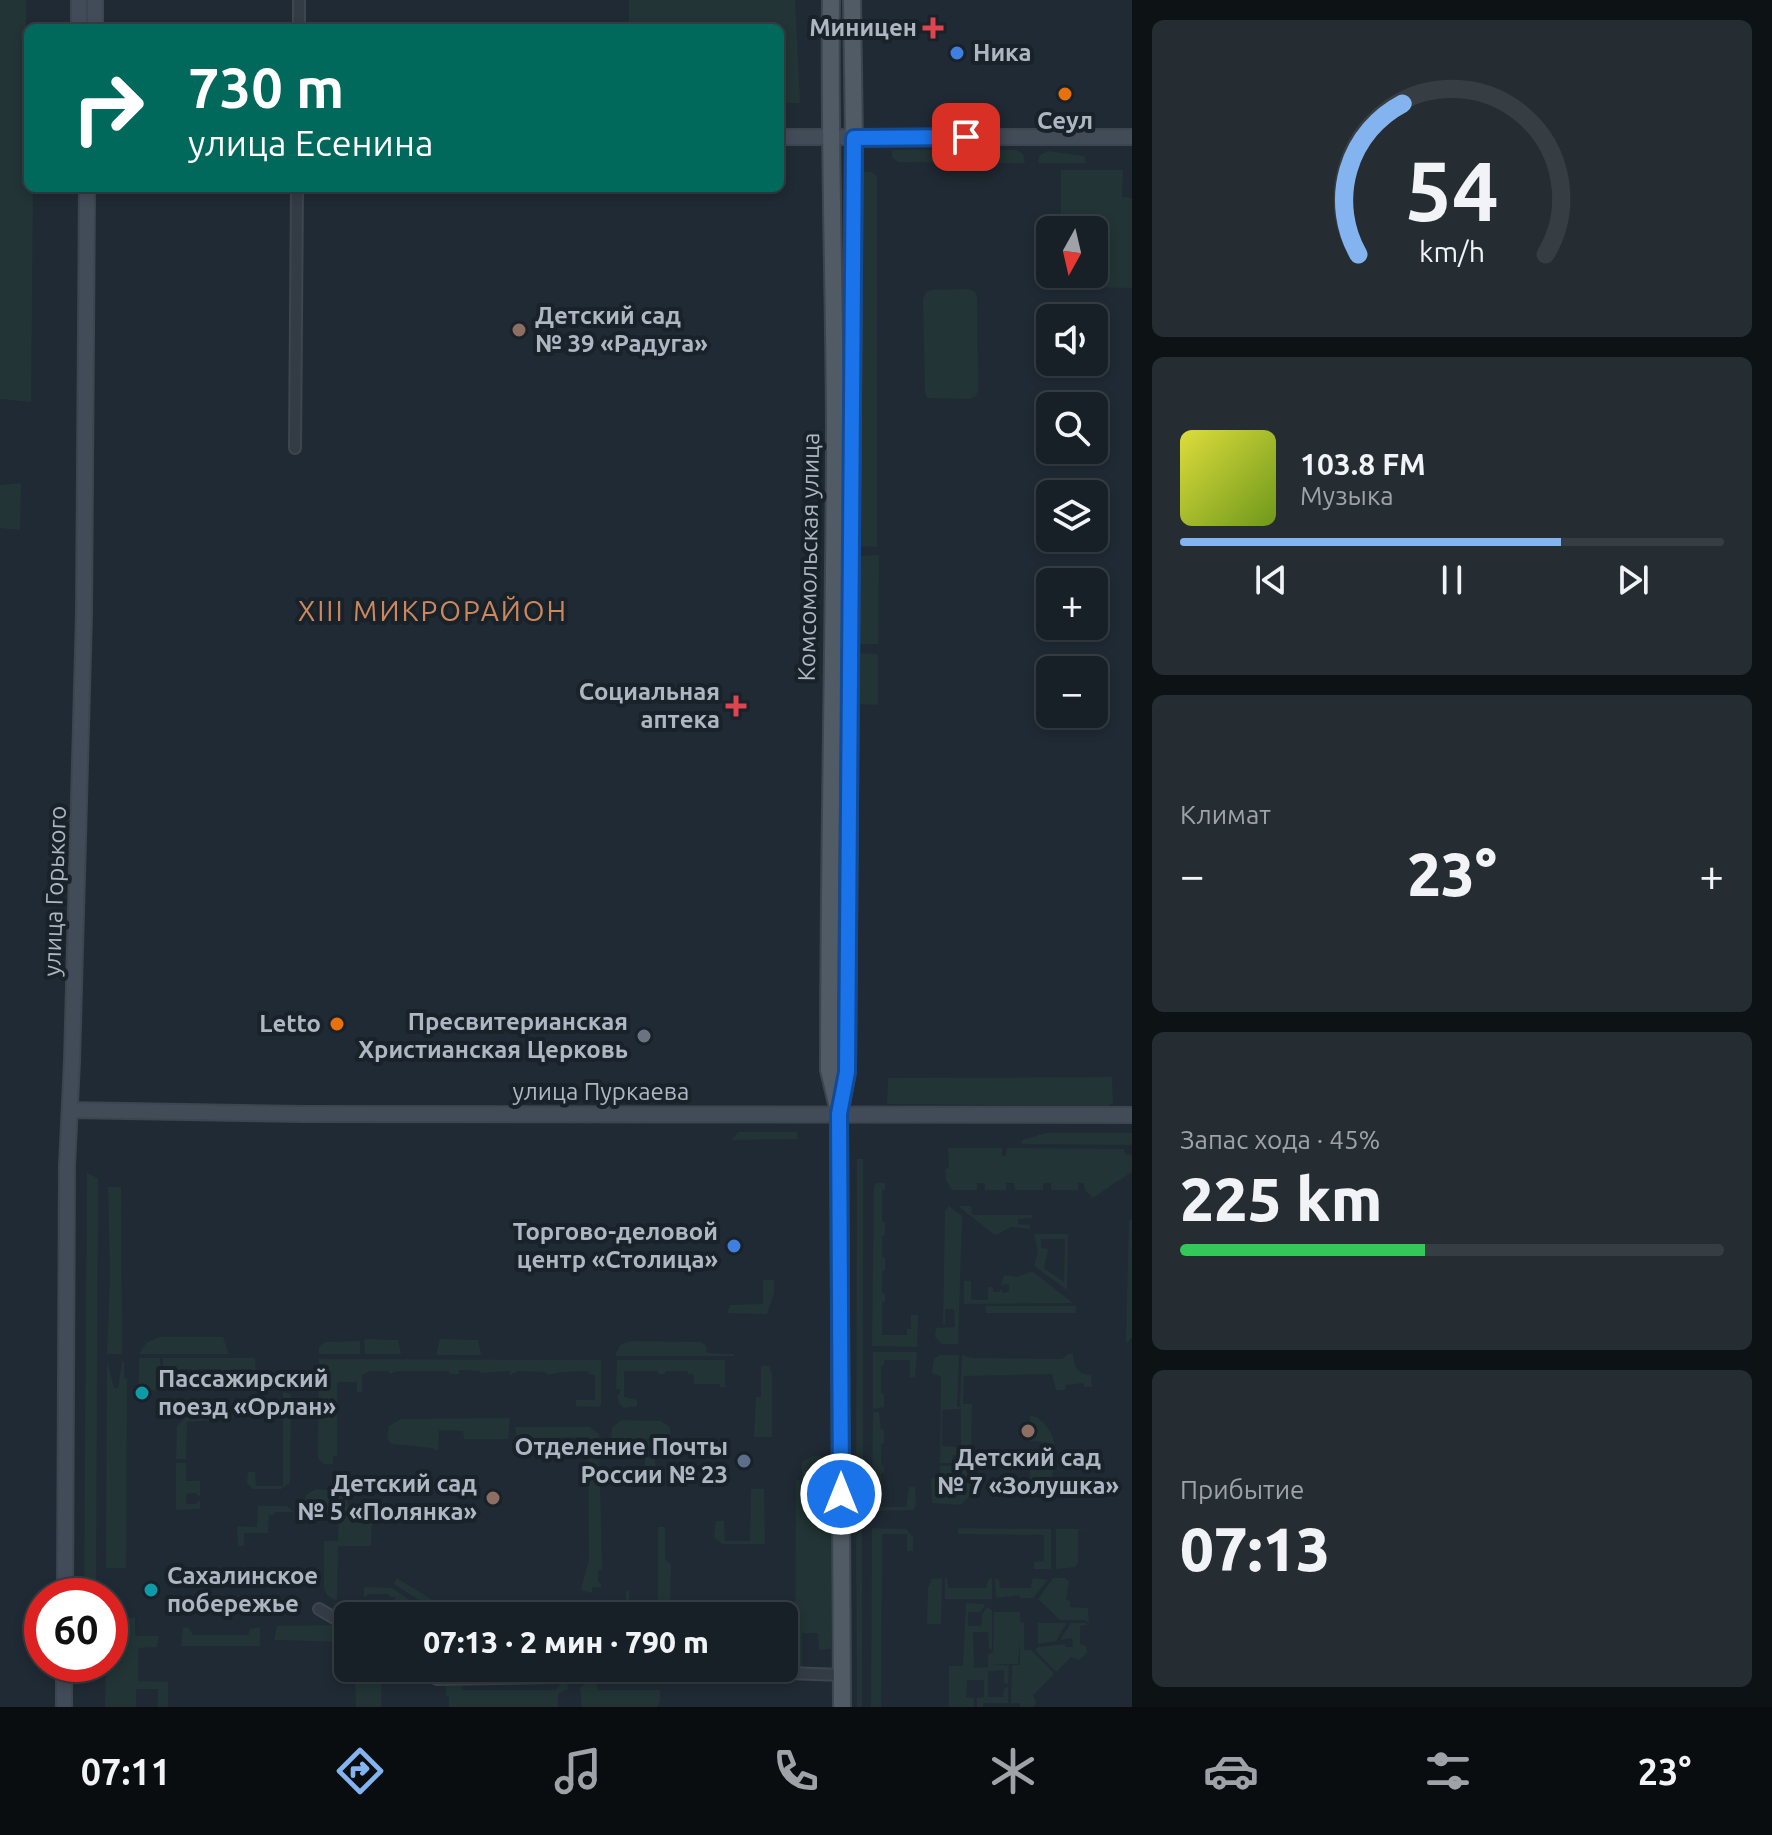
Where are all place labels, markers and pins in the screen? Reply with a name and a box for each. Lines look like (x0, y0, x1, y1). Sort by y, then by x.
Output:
place label: Миницен (809, 14, 917, 41)
marker: Миницен (924, 19, 942, 37)
place label: Ника (973, 39, 1032, 66)
marker: Ника (948, 44, 966, 62)
marker: Сеул (1056, 85, 1074, 103)
pin (932, 103, 1000, 171)
place label: Сеул (1037, 107, 1093, 134)
place label: Детский сад № 39 «Радуга» (535, 302, 708, 357)
marker: Детский сад № 39 «Радуга» (510, 321, 528, 339)
place label: Социальная аптека (579, 678, 720, 733)
marker: Социальная аптека (727, 697, 745, 715)
place label: Пресвитерианская Христианская Церковь (358, 1008, 628, 1063)
place label: Letto (259, 1010, 321, 1037)
marker: Letto (328, 1015, 346, 1033)
marker: Пресвитерианская Христианская Церковь (635, 1027, 653, 1045)
place label: Торгово-деловой центр «Столица» (513, 1218, 718, 1273)
marker: Торгово-деловой центр «Столица» (725, 1237, 743, 1255)
place label: Пассажирский поезд «Орлан» (158, 1365, 336, 1420)
marker: Пассажирский поезд «Орлан» (133, 1384, 151, 1402)
marker: Детский сад № 7 «Золушка» (1019, 1422, 1037, 1440)
place label: Отделение Почты России № 23 (515, 1433, 728, 1488)
place label: Детский сад № 7 «Золушка» (937, 1444, 1119, 1499)
marker: Отделение Почты России № 23 (735, 1452, 753, 1470)
place label: Детский сад № 5 «Полянка» (297, 1470, 477, 1525)
marker: Детский сад № 5 «Полянка» (484, 1489, 502, 1507)
place label: Сахалинское побережье (167, 1562, 318, 1617)
marker: Сахалинское побережье (142, 1581, 160, 1599)

